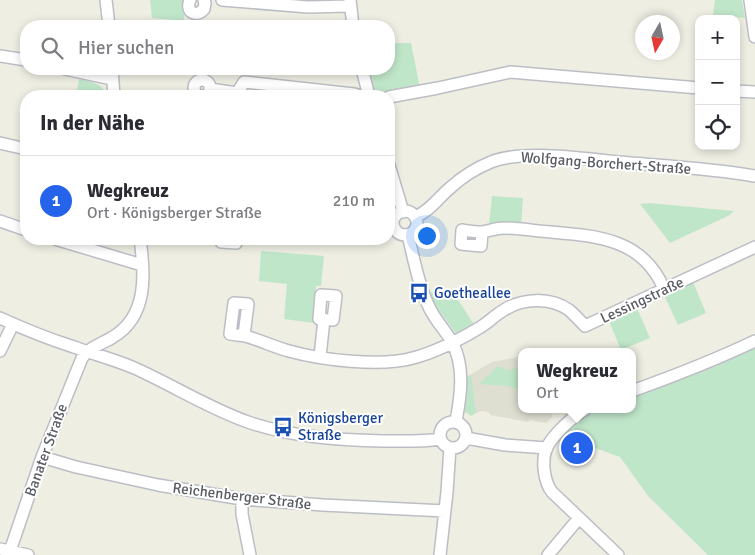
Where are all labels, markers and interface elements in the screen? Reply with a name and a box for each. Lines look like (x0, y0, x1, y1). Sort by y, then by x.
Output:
north arrow (635, 15, 680, 60)
map controls (695, 15, 740, 150)
button: + (695, 15, 740, 60)
search box (20, 20, 395, 75)
icon: search (38, 34, 66, 62)
text: Hier suchen (78, 36, 174, 60)
button: − (695, 60, 740, 105)
button: locate (695, 105, 740, 150)
text: In der Nähe (40, 110, 145, 136)
street label: Wolfgang-Borchert-Straße (520, 148, 692, 178)
text: Wegkreuz (87, 179, 169, 203)
text: 1 (52, 191, 60, 211)
text: 210 m (333, 191, 375, 211)
text: Ort · Königsberger Straße (87, 203, 262, 223)
your location (414, 223, 440, 249)
street label: Lessingstraße (597, 273, 687, 327)
bus stop icon: Goetheallee (408, 282, 430, 304)
place label: Goetheallee (434, 284, 511, 302)
popup (518, 348, 636, 413)
text: Wegkreuz (536, 359, 618, 383)
text: Ort (536, 383, 559, 403)
street label: Banater Straße (21, 401, 71, 499)
place label: Königsberger Straße (298, 409, 383, 444)
bus stop icon: Königsberger Straße (272, 416, 294, 438)
pin: 1 (561, 429, 593, 467)
street label: Reichenberger Straße (171, 479, 313, 513)

